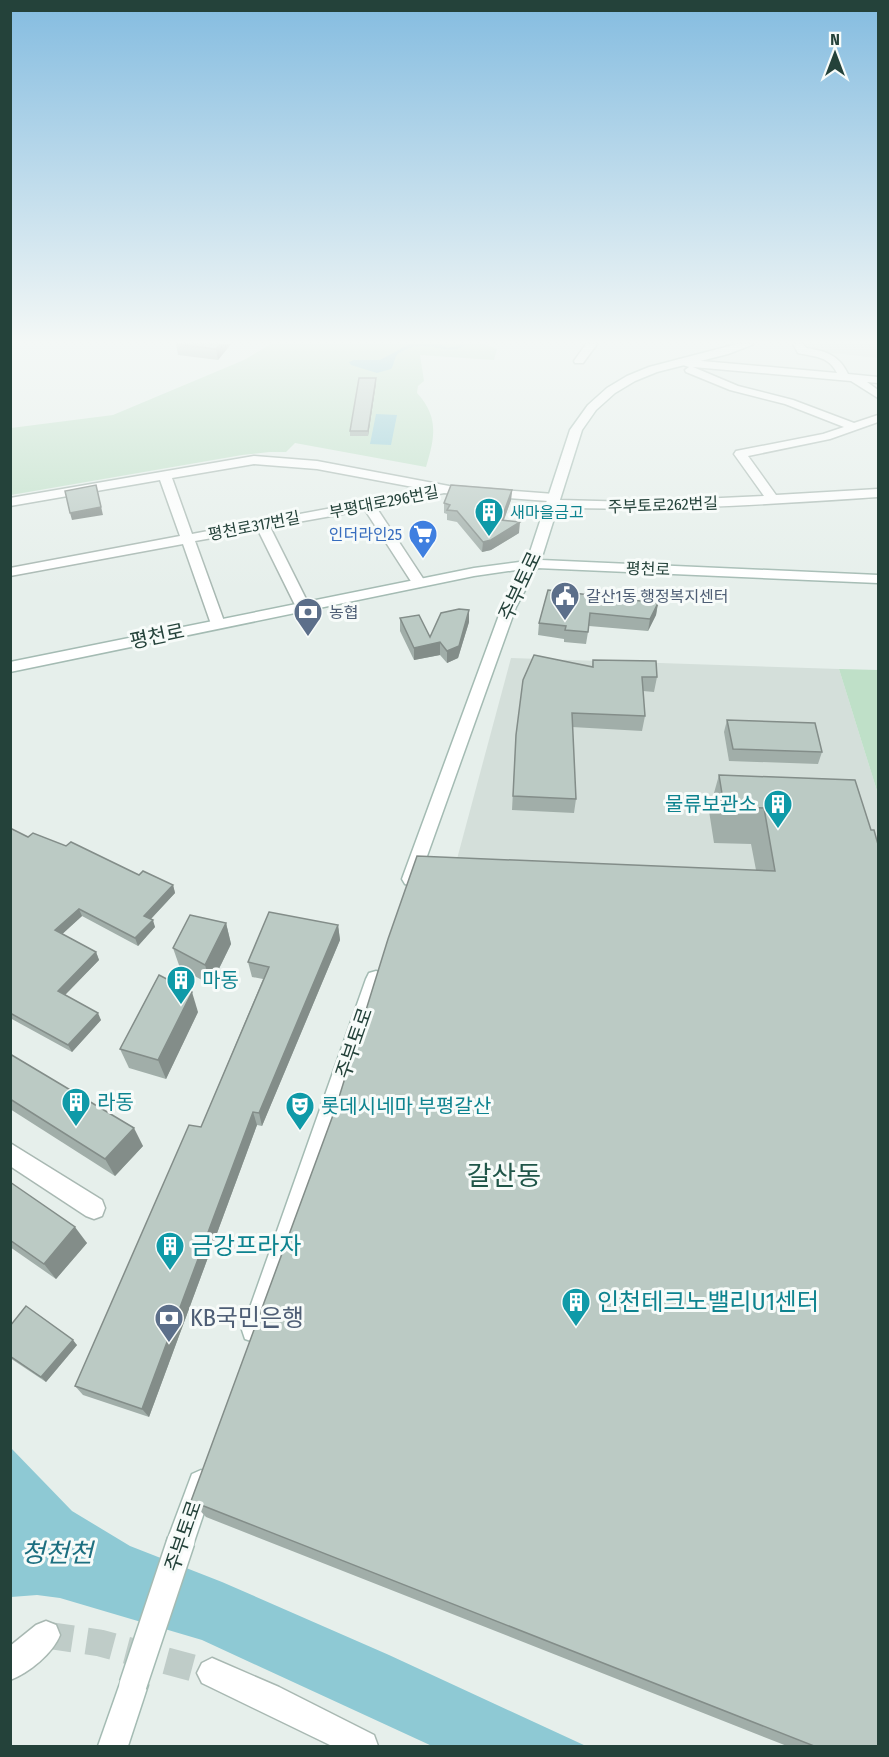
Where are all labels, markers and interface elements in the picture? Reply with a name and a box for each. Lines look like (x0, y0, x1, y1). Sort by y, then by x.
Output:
north arrow (805, 24, 865, 84)
text: N (830, 30, 840, 49)
street label: 부평대로296번길 (328, 482, 440, 522)
street label: 주부토로262번길 (608, 494, 718, 516)
building icon: 새마을금고 (473, 496, 505, 538)
place label: 새마을금고 (510, 503, 584, 522)
street label: 평천로317번길 (206, 508, 302, 544)
supermarket icon: 인더라인25 (407, 518, 439, 560)
place label: 인더라인25 (329, 525, 402, 544)
street label: 주부토로 (494, 548, 546, 624)
street label: 평천로 (626, 559, 671, 579)
public building icon: 갈산1동 행정복지센터 (549, 580, 581, 622)
place label: 갈산1동 행정복지센터 (586, 587, 728, 606)
bank icon: 농협 (292, 596, 324, 638)
place label: 농협 (329, 603, 358, 622)
street label: 평천로 (128, 619, 186, 653)
building icon: 물류보관소 (762, 788, 794, 830)
place label: 물류보관소 (665, 792, 757, 816)
building icon: 마동 (165, 964, 197, 1006)
place label: 마동 (202, 968, 239, 992)
street label: 주부토로 (331, 1004, 377, 1082)
building icon: 라동 (60, 1086, 92, 1128)
place label: 라동 (97, 1090, 134, 1114)
theatre icon: 롯데시네마 부평갈산 (284, 1090, 316, 1132)
place label: 롯데시네마 부평갈산 (321, 1094, 491, 1118)
district label: 갈산동 (467, 1160, 541, 1192)
building icon: 금강프라자 (154, 1230, 186, 1272)
place label: 금강프라자 (191, 1232, 301, 1260)
building icon: 인천테크노밸리U1센터 (560, 1286, 592, 1328)
place label: 인천테크노밸리U1센터 (597, 1288, 819, 1316)
bank icon: KB국민은행 (153, 1302, 185, 1344)
place label: KB국민은행 (190, 1304, 304, 1332)
street label: 주부토로 (160, 1497, 206, 1575)
water label: 청천천 (21, 1538, 96, 1569)

